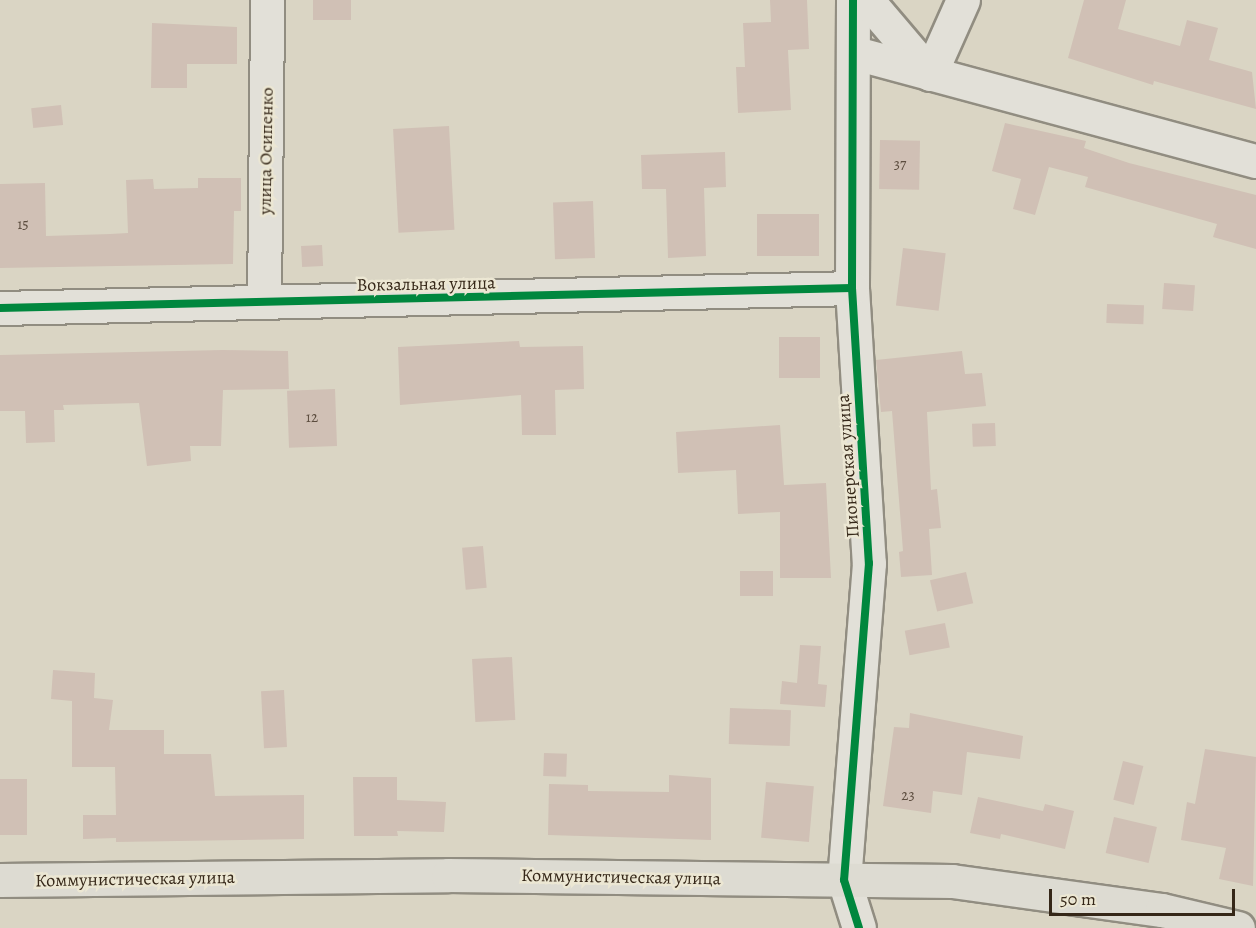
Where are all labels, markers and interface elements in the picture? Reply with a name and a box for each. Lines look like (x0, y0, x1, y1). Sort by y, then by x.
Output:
street label: улица Осипенко (254, 87, 278, 215)
house number: 37 (894, 156, 906, 174)
house number: 15 (17, 216, 29, 234)
street label: Вокзальная улица (356, 272, 496, 296)
street label: Пионерская улица (832, 394, 864, 538)
house number: 12 (306, 409, 318, 427)
house number: 23 (901, 787, 915, 805)
street label: Коммунистическая улица (521, 864, 721, 890)
street label: Коммунистическая улица (35, 866, 235, 892)
scale bar (1052, 877, 1238, 915)
text: 50 m (1060, 887, 1096, 911)

